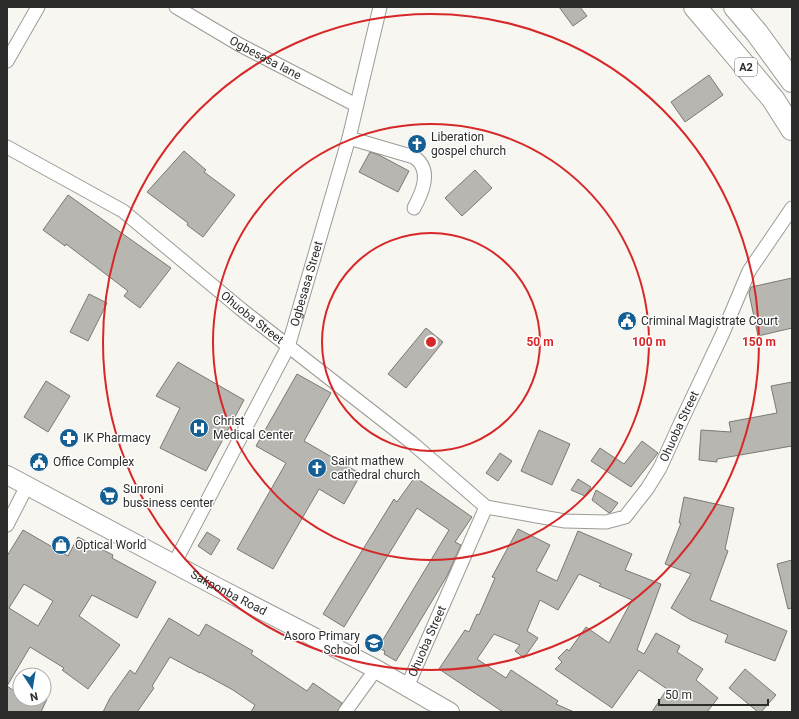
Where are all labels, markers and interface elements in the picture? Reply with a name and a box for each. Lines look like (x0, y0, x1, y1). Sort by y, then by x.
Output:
street label: Ogbesasa lane (227, 33, 304, 83)
road number: A2 (735, 58, 757, 76)
place label: Liberation gospel church (431, 130, 506, 158)
church icon: Liberation gospel church (406, 133, 428, 155)
street label: Ogbesasa Street (287, 239, 326, 328)
street label: Ohuoba Street (218, 288, 286, 347)
public building icon: Criminal Magistrate Court (616, 310, 638, 332)
place label: Criminal Magistrate Court (641, 314, 778, 328)
centre of rings (424, 335, 438, 349)
text: 50 m (526, 335, 554, 349)
text: 100 m (632, 335, 666, 349)
text: 150 m (742, 335, 776, 349)
street label: Ohuoba Street (657, 389, 702, 464)
place label: Christ Medical Center (213, 414, 293, 442)
hospital icon: Christ Medical Center (188, 417, 210, 439)
pharmacy icon: IK Pharmacy (58, 427, 80, 449)
place label: IK Pharmacy (83, 431, 151, 445)
public building icon: Office Complex (28, 451, 50, 473)
place label: Saint mathew cathedral church (331, 454, 420, 482)
place label: Office Complex (53, 455, 134, 469)
church icon: Saint mathew cathedral church (306, 457, 328, 479)
place label: Sunroni bussiness center (123, 482, 214, 510)
supermarket icon: Sunroni bussiness center (98, 485, 120, 507)
shop icon: Optical World (50, 534, 72, 556)
place label: Optical World (75, 538, 147, 552)
street label: Sakponba Road (188, 567, 269, 618)
street label: Ohuoba Street (405, 603, 449, 679)
place label: Asoro Primary School (284, 629, 360, 657)
school or university icon: Asoro Primary School (363, 632, 385, 654)
north arrow (12, 667, 52, 707)
scale bar (659, 681, 768, 707)
text: 50 m (665, 688, 692, 702)
text: N (29, 689, 39, 704)

